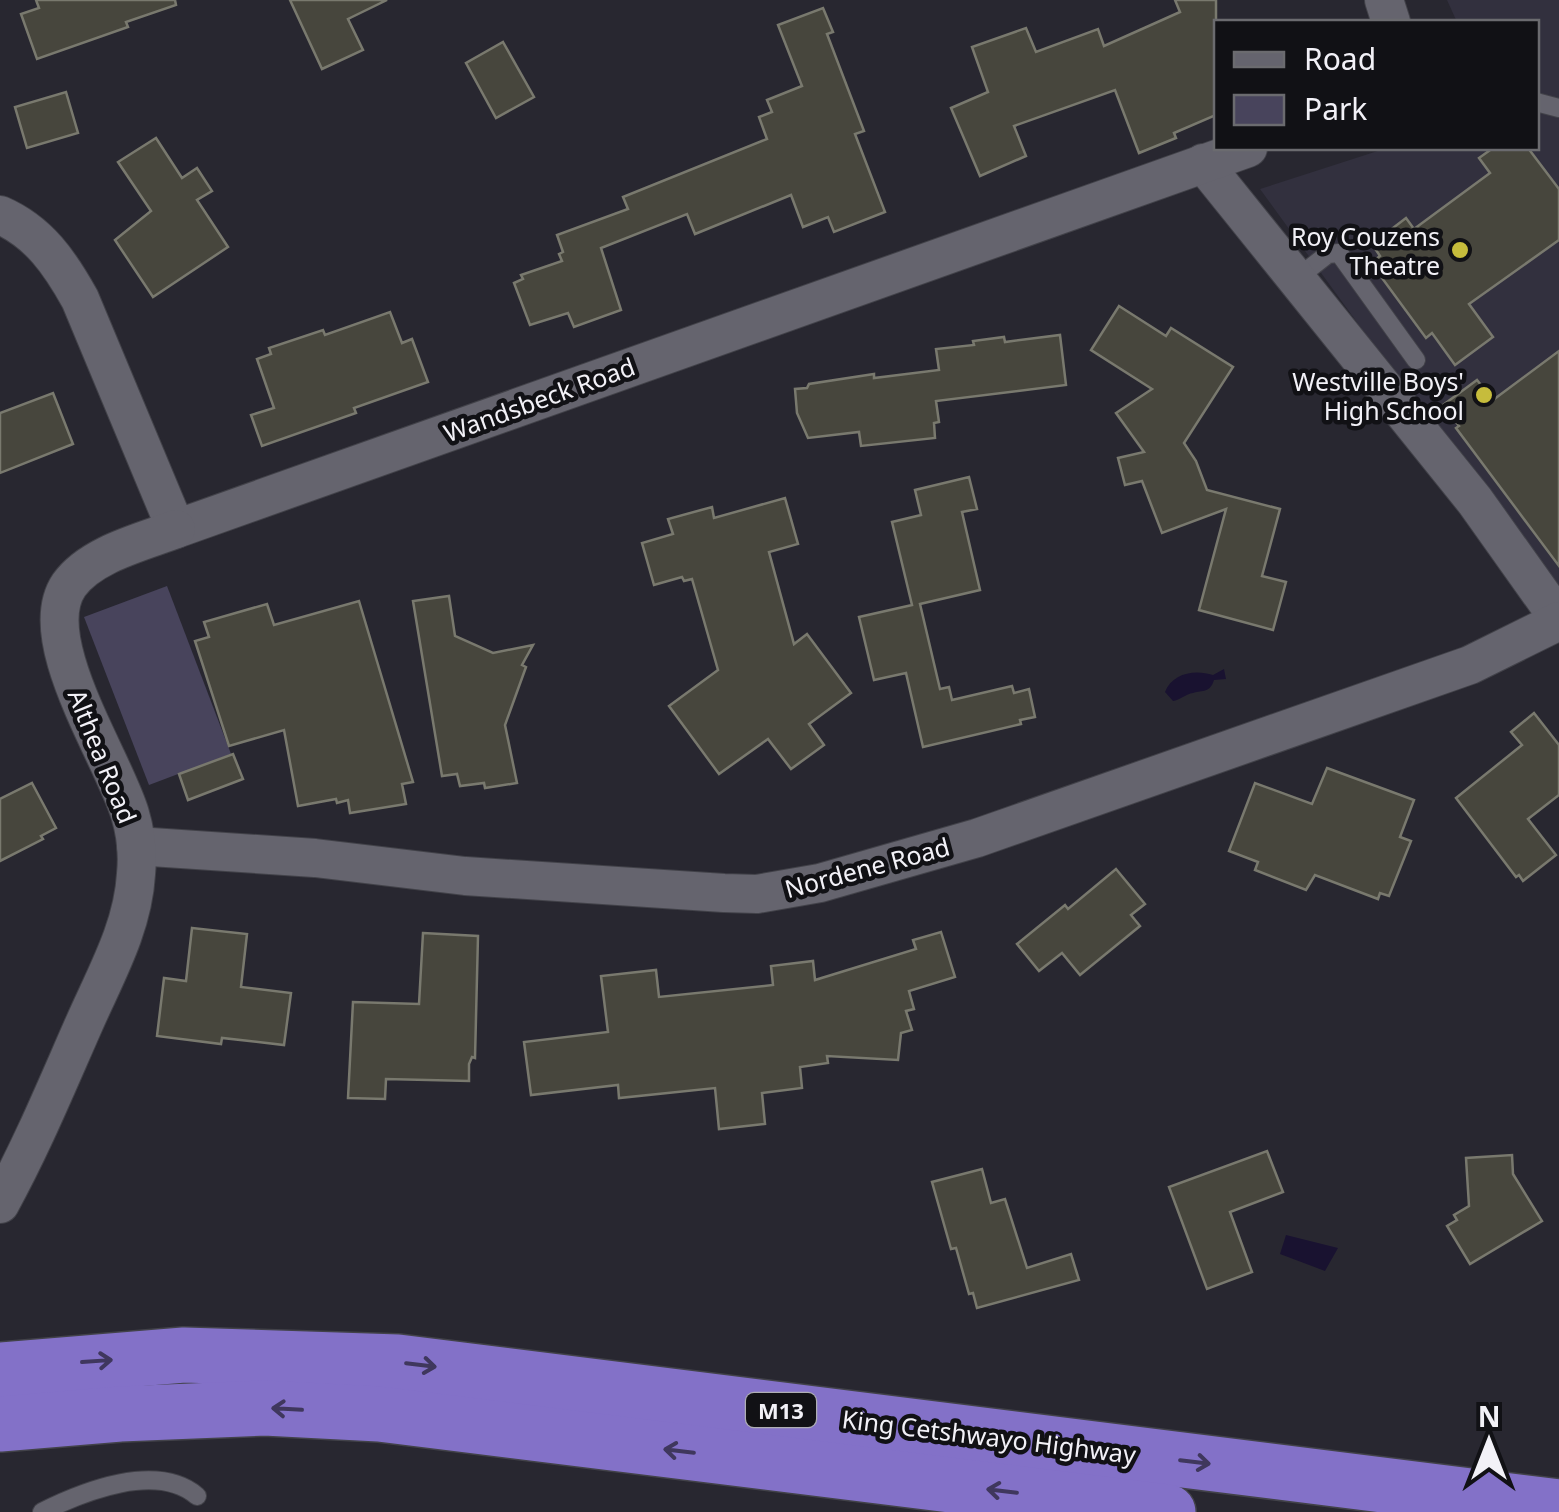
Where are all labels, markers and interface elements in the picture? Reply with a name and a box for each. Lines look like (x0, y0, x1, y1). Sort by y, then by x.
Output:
legend (1214, 20, 1539, 150)
text: Road (1304, 38, 1376, 79)
text: Park (1304, 88, 1367, 129)
place label: Roy Couzens Theatre (1291, 219, 1440, 282)
marker: Roy Couzens Theatre (1449, 239, 1471, 261)
street label: Wandsbeck Road (439, 349, 639, 449)
place label: Westville Boys' High School (1292, 364, 1464, 427)
marker: Westville Boys' High School (1473, 384, 1495, 406)
street label: Althea Road (61, 684, 145, 828)
street label: Nordene Road (781, 829, 953, 905)
one-way arrow (80, 1351, 113, 1370)
one-way arrow (405, 1356, 437, 1375)
north arrow (1439, 1392, 1539, 1492)
road number: M13 (746, 1393, 816, 1427)
text: N (1478, 1397, 1500, 1435)
one-way arrow (271, 1399, 303, 1418)
street label: King Cetshwayo Highway (840, 1401, 1138, 1471)
one-way arrow (664, 1441, 696, 1460)
one-way arrow (1179, 1453, 1211, 1471)
one-way arrow (986, 1481, 1018, 1500)

